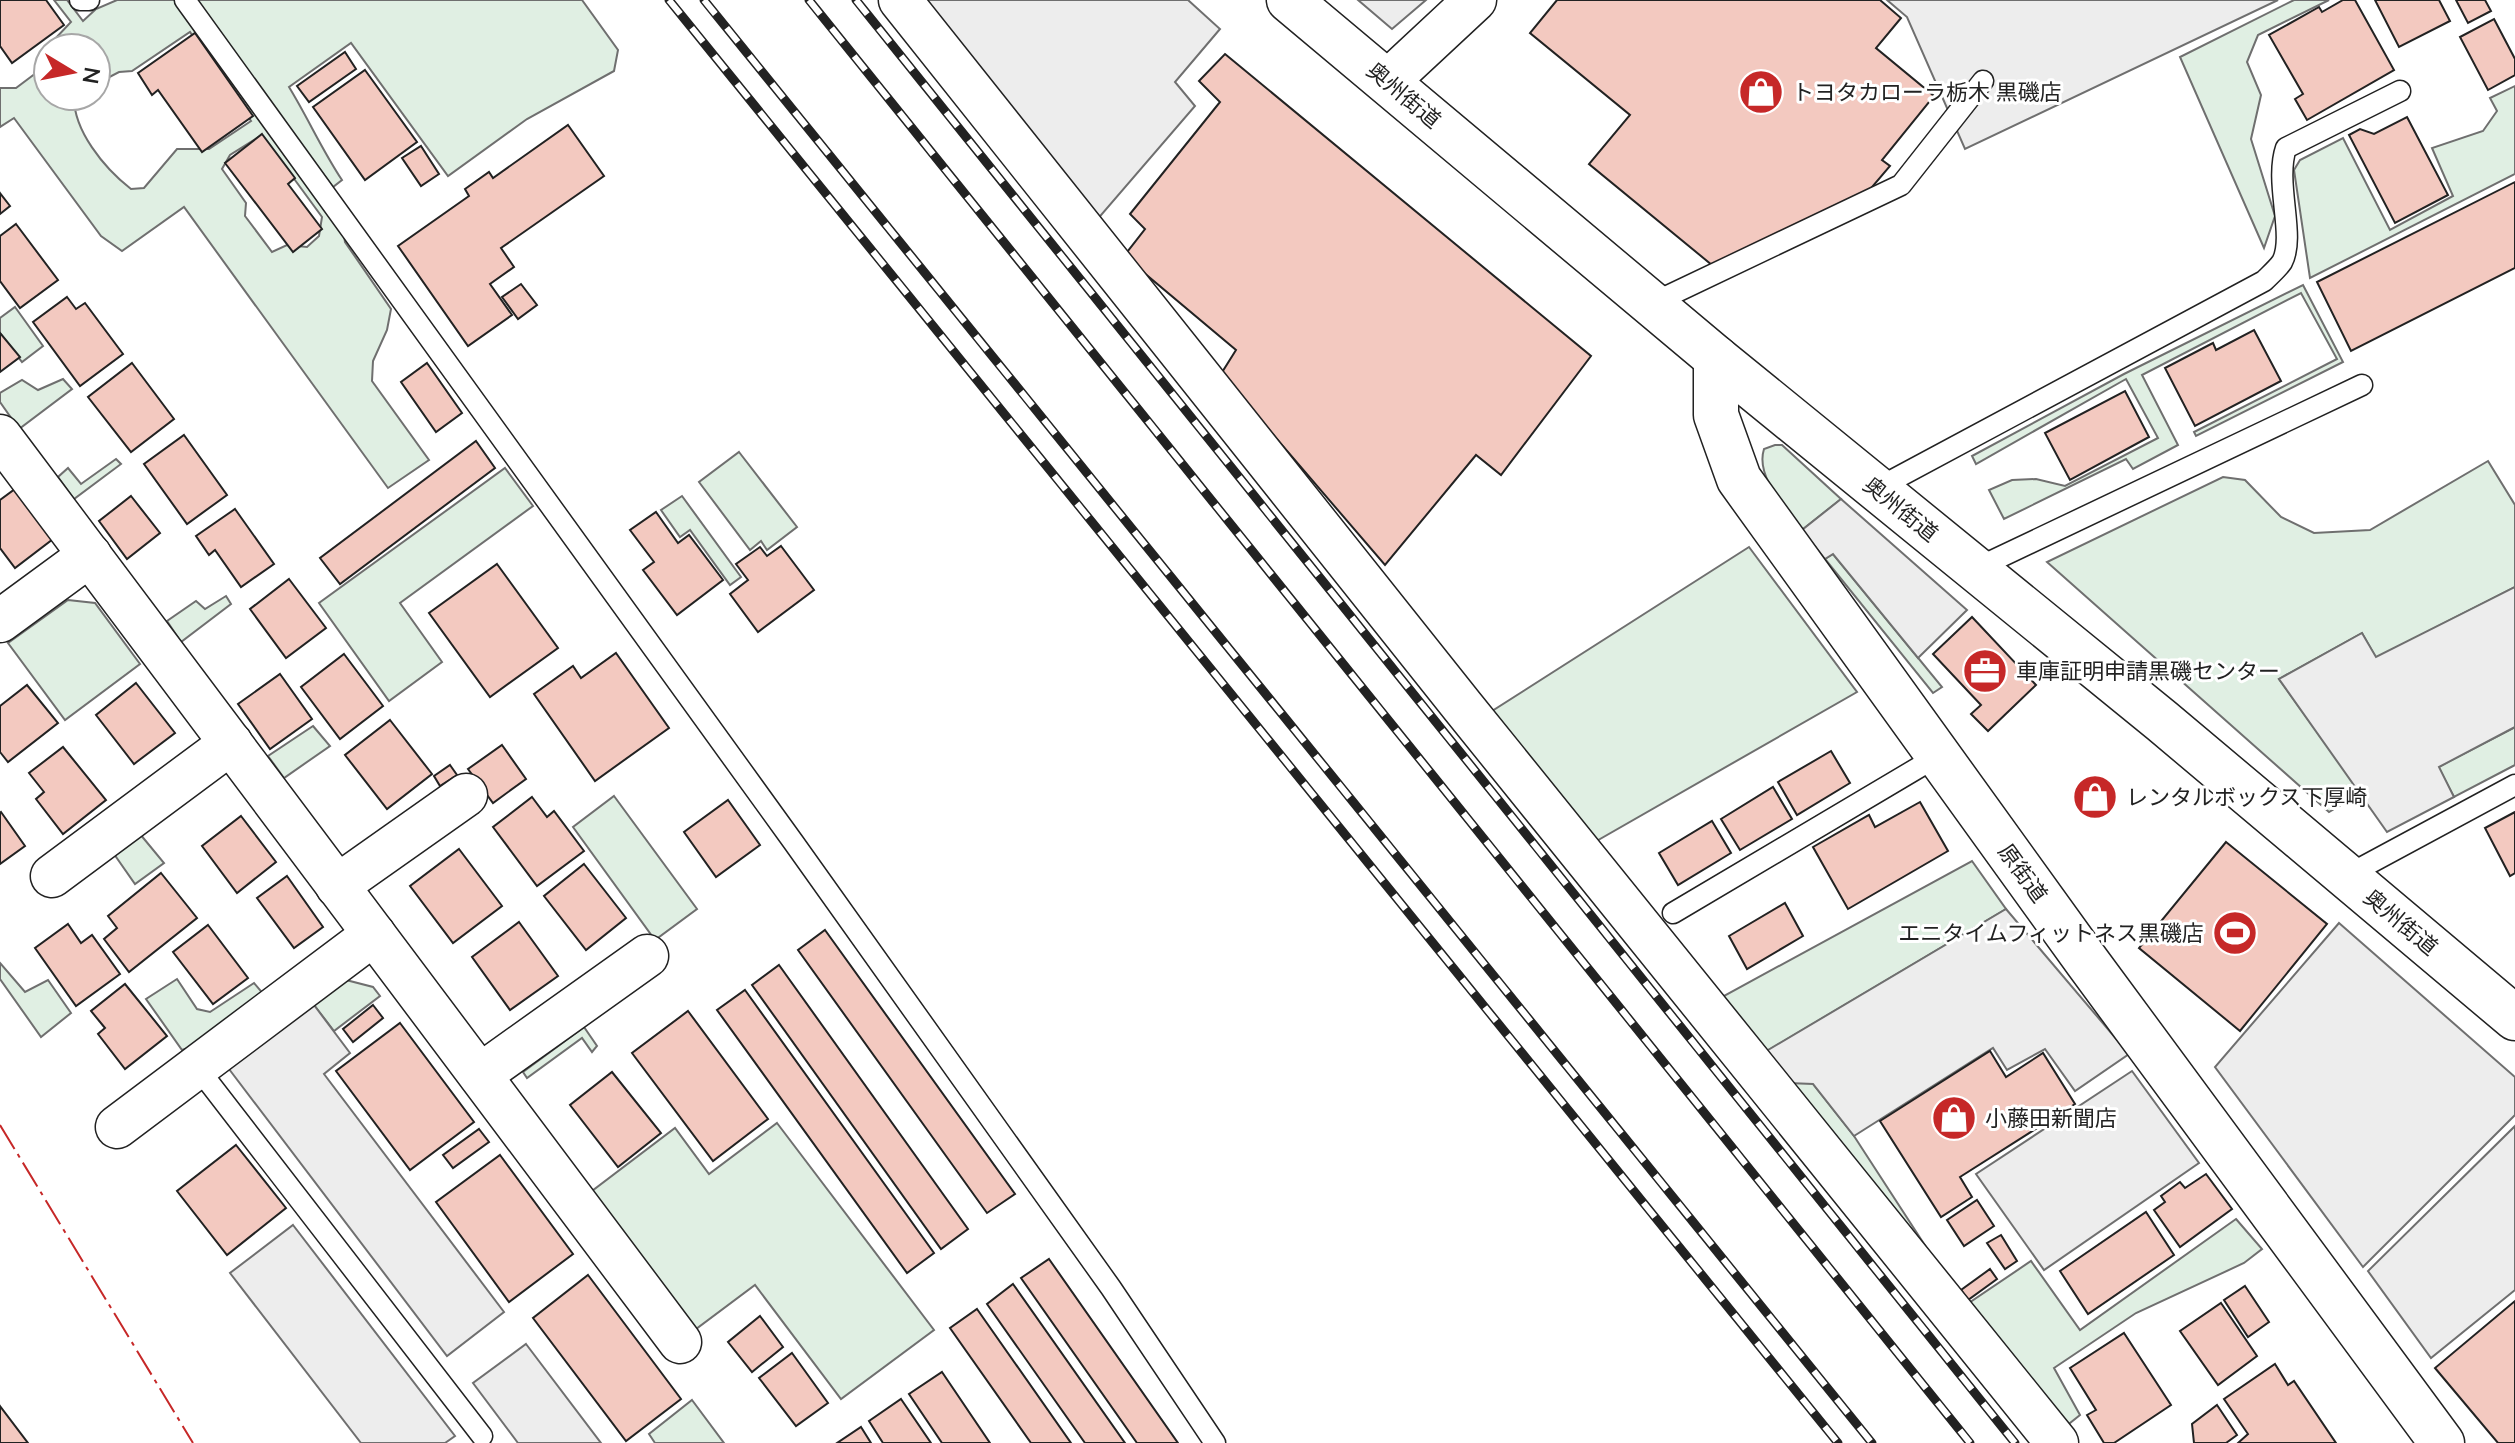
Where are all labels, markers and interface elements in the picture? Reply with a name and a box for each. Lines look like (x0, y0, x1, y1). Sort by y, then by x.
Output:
north arrow (32, 32, 112, 112)
street label: 奥州街道 (1361, 56, 1447, 134)
text: N (76, 65, 107, 86)
shop icon: トヨタカローラ栃木 黒磯店 (1737, 68, 1785, 116)
place label: トヨタカローラ栃木 黒磯店 (1792, 78, 2062, 106)
street label: 奥州街道 (1858, 470, 1944, 548)
office icon: 車庫証明申請黒磯センター (1961, 647, 2009, 695)
place label: 車庫証明申請黒磯センター (2016, 657, 2280, 685)
shop icon: レンタルボックス下厚崎 (2071, 773, 2119, 821)
place label: レンタルボックス下厚崎 (2126, 783, 2367, 811)
street label: 原街道 (1992, 838, 2054, 908)
street label: 奥州街道 (2358, 883, 2444, 961)
sports icon: エニタイムフィットネス黒磯店 (2211, 909, 2259, 957)
place label: エニタイムフィットネス黒磯店 (1898, 919, 2204, 947)
shop icon: 小藤田新聞店 (1930, 1094, 1978, 1142)
place label: 小藤田新聞店 (1985, 1104, 2117, 1132)

